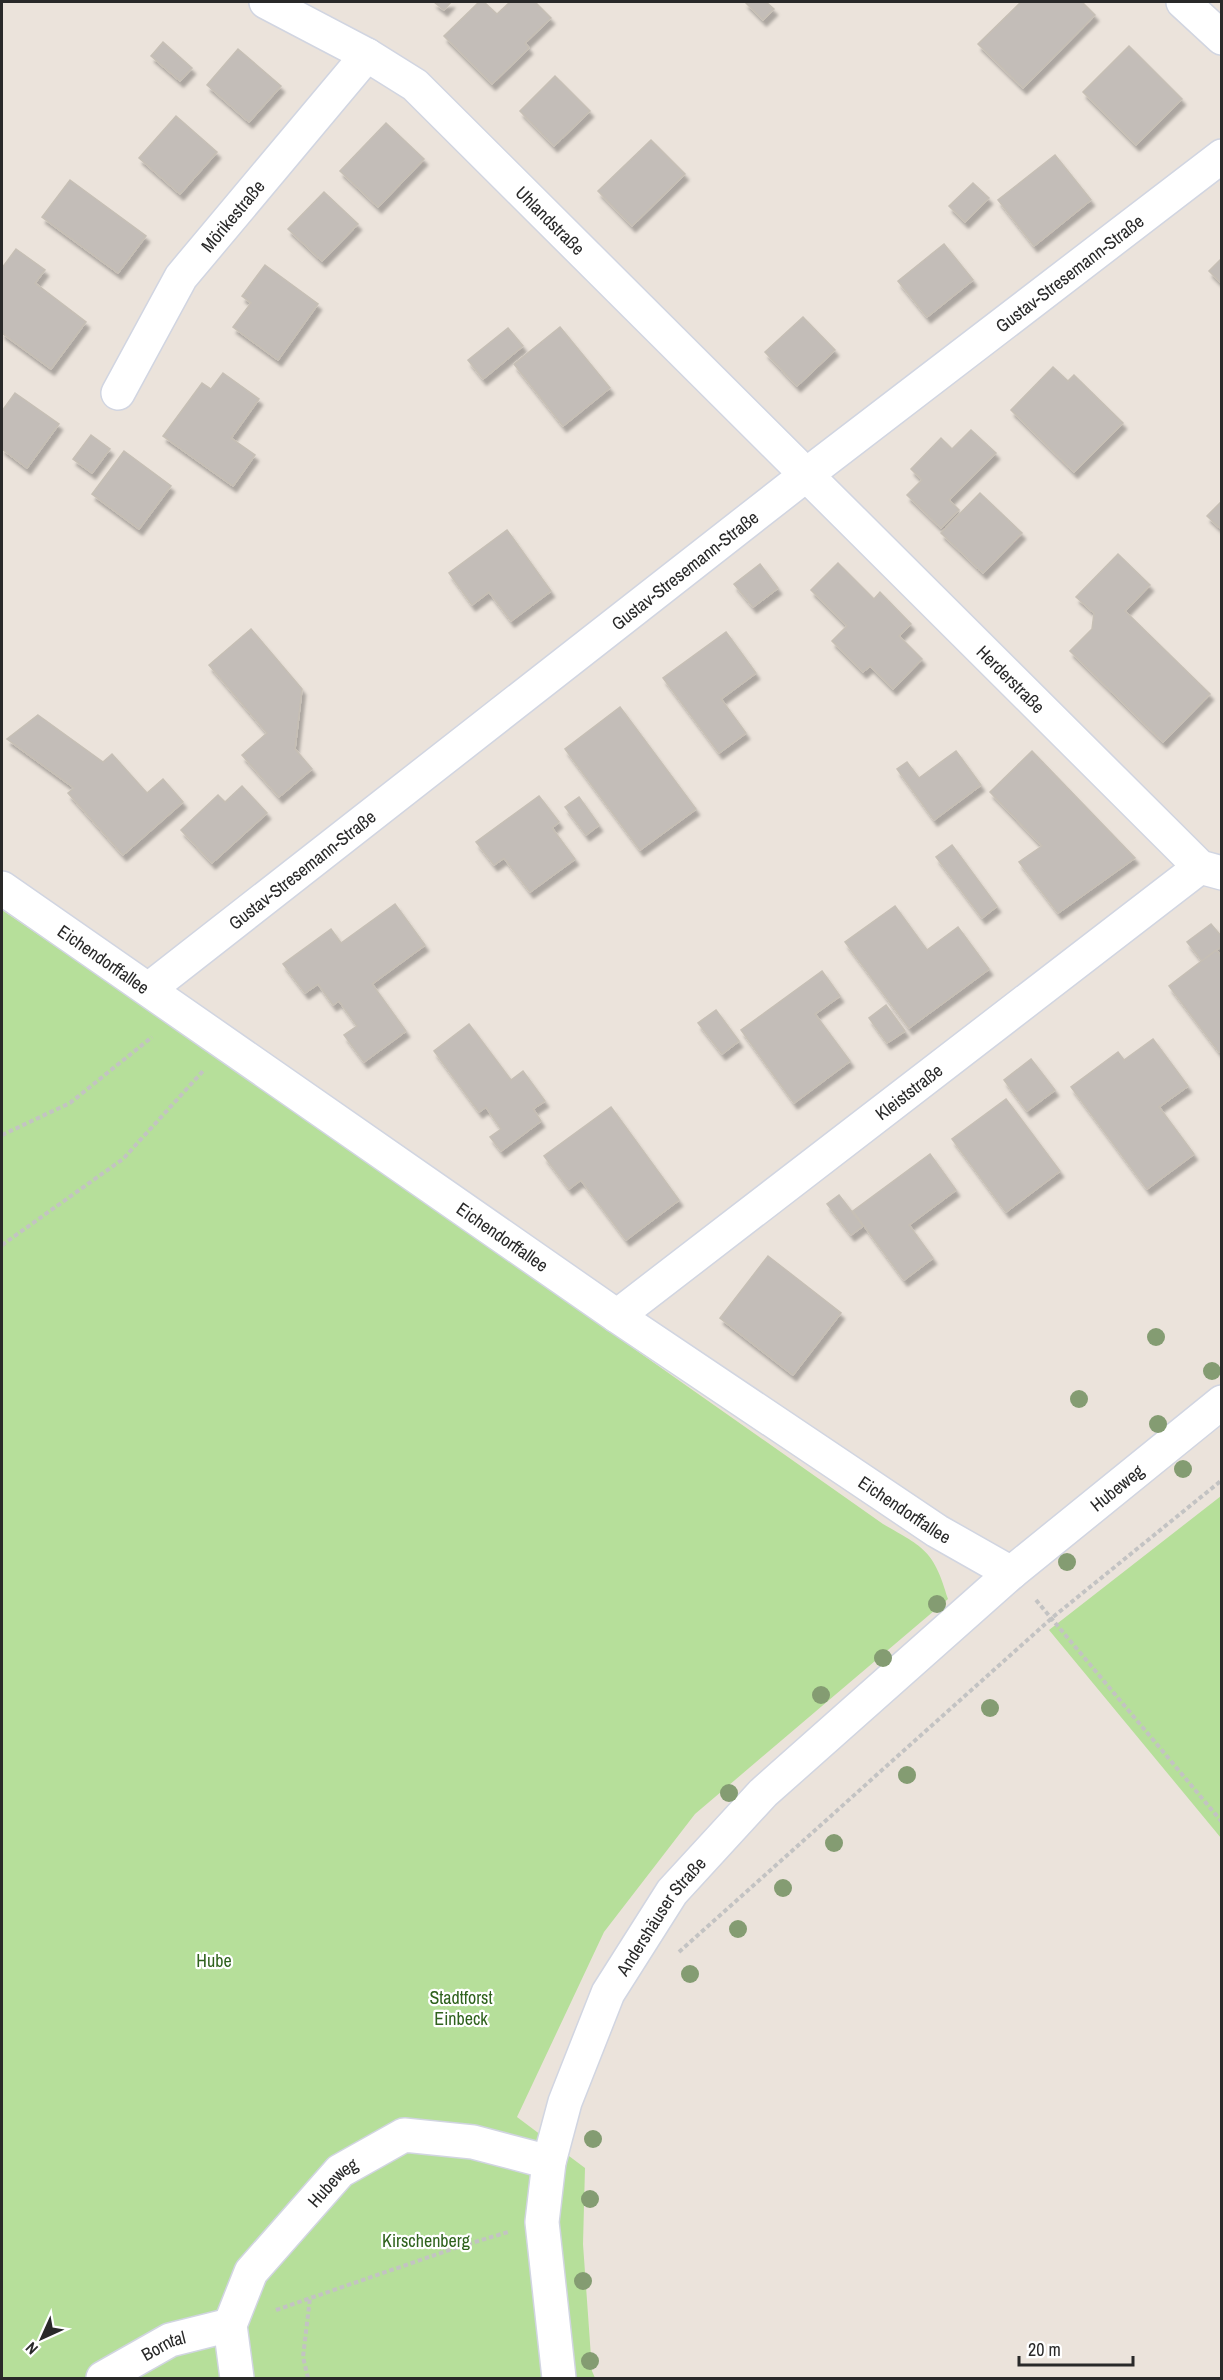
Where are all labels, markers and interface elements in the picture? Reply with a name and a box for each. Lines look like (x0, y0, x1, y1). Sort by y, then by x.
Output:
street label: Mörikestraße (195, 174, 270, 257)
street label: Uhlandstraße (510, 180, 591, 260)
street label: Gustav-Stresemann-Straße (990, 208, 1149, 338)
street label: Gustav-Stresemann-Straße (606, 504, 763, 636)
street label: Herderstraße (971, 639, 1051, 718)
street label: Gustav-Stresemann-Straße (223, 804, 381, 935)
street label: Eichendorffallee (53, 918, 155, 1000)
street label: Kleiststraße (870, 1057, 947, 1125)
street label: Eichendorffallee (452, 1196, 554, 1277)
street label: Hubeweg (1084, 1458, 1149, 1517)
street label: Eichendorffallee (854, 1469, 956, 1549)
street label: Andershäuser Straße (609, 1851, 711, 1981)
park label: Hube (196, 1948, 232, 1973)
park label: Stadtforst Einbeck (429, 1985, 493, 2031)
street label: Hubeweg (301, 2151, 363, 2212)
park label: Kirschenberg (382, 2228, 471, 2253)
north arrow (12, 2308, 72, 2368)
street label: Borntal (136, 2324, 188, 2366)
scale bar (1019, 2329, 1133, 2367)
text: N (20, 2337, 43, 2360)
text: 20 m (1028, 2337, 1061, 2362)

